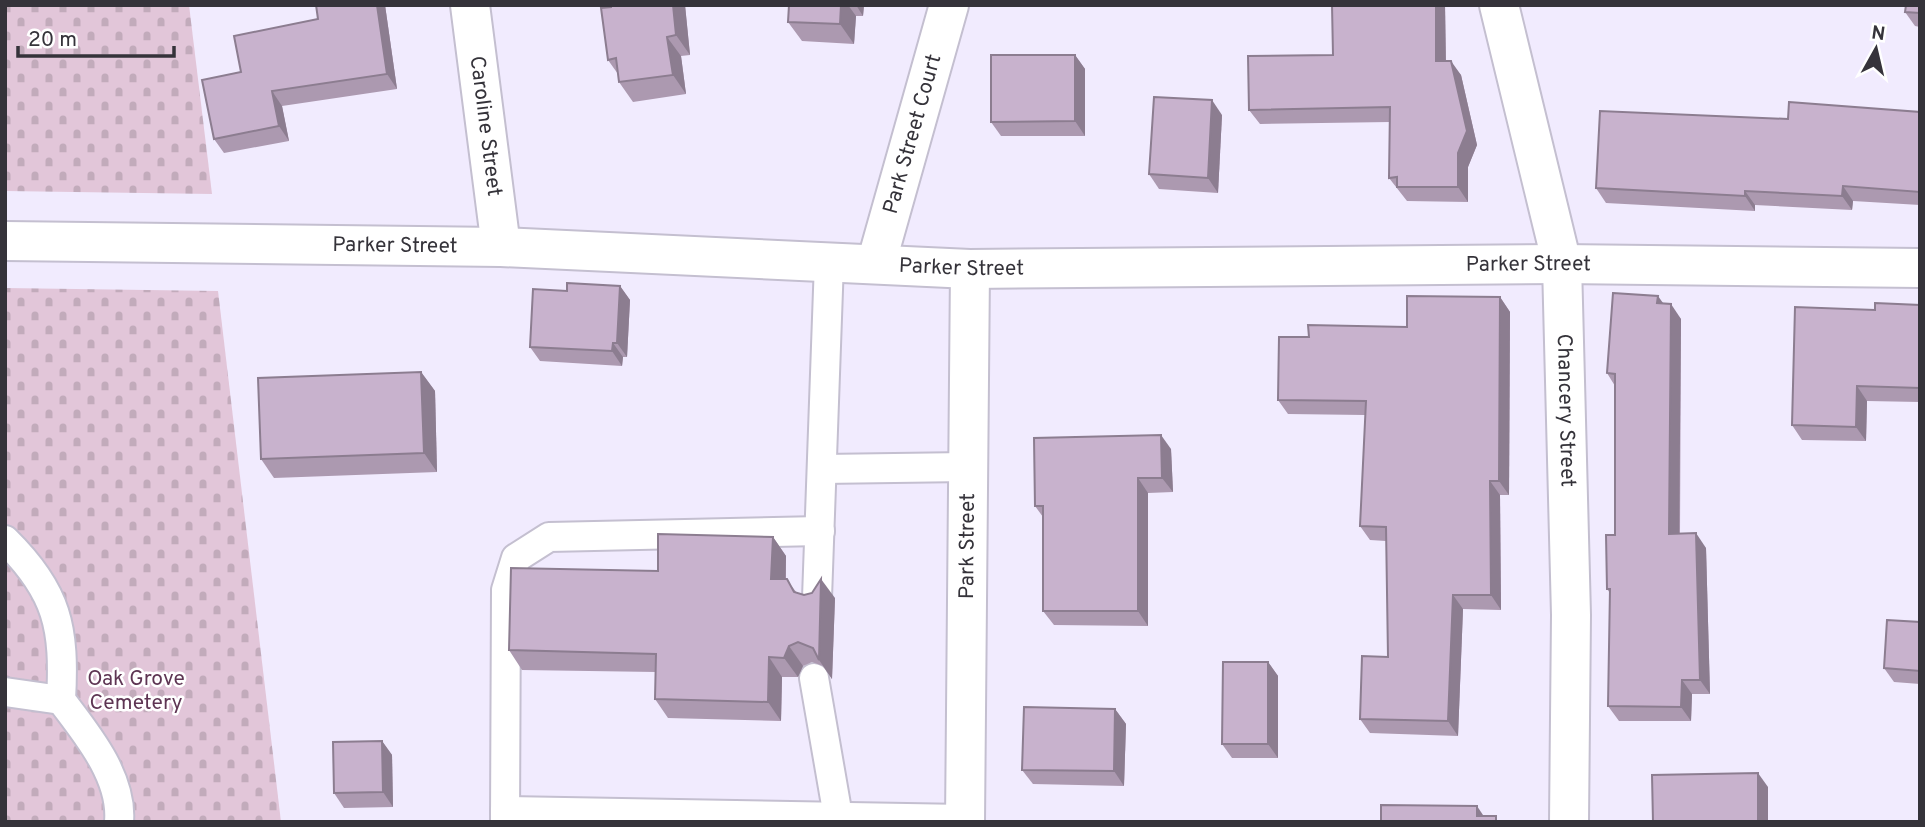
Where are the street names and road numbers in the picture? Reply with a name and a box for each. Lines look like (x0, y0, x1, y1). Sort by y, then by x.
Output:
street label: Park Street Court (877, 51, 948, 217)
street label: Caroline Street (463, 54, 508, 198)
street label: Parker Street (332, 231, 458, 260)
street label: Parker Street (1466, 250, 1591, 278)
street label: Parker Street (898, 252, 1024, 283)
street label: Chancery Street (1550, 333, 1581, 487)
street label: Park Street (954, 493, 981, 599)

